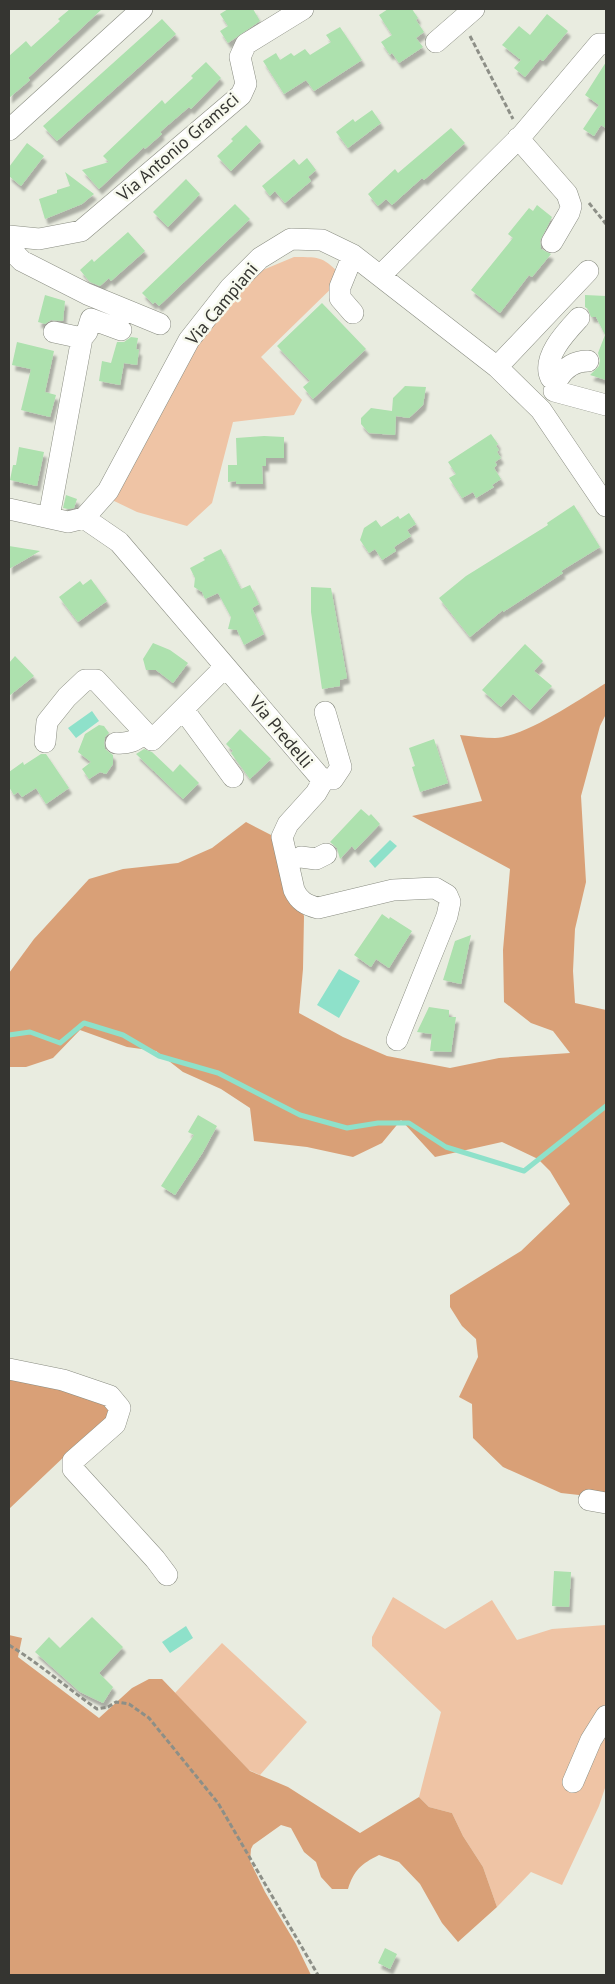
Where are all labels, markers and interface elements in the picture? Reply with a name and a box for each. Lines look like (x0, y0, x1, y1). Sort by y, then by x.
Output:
street label: Via Antonio Gramsci (111, 87, 244, 207)
street label: Via Campiani (180, 258, 263, 350)
street label: Via Predelli (244, 690, 318, 773)

